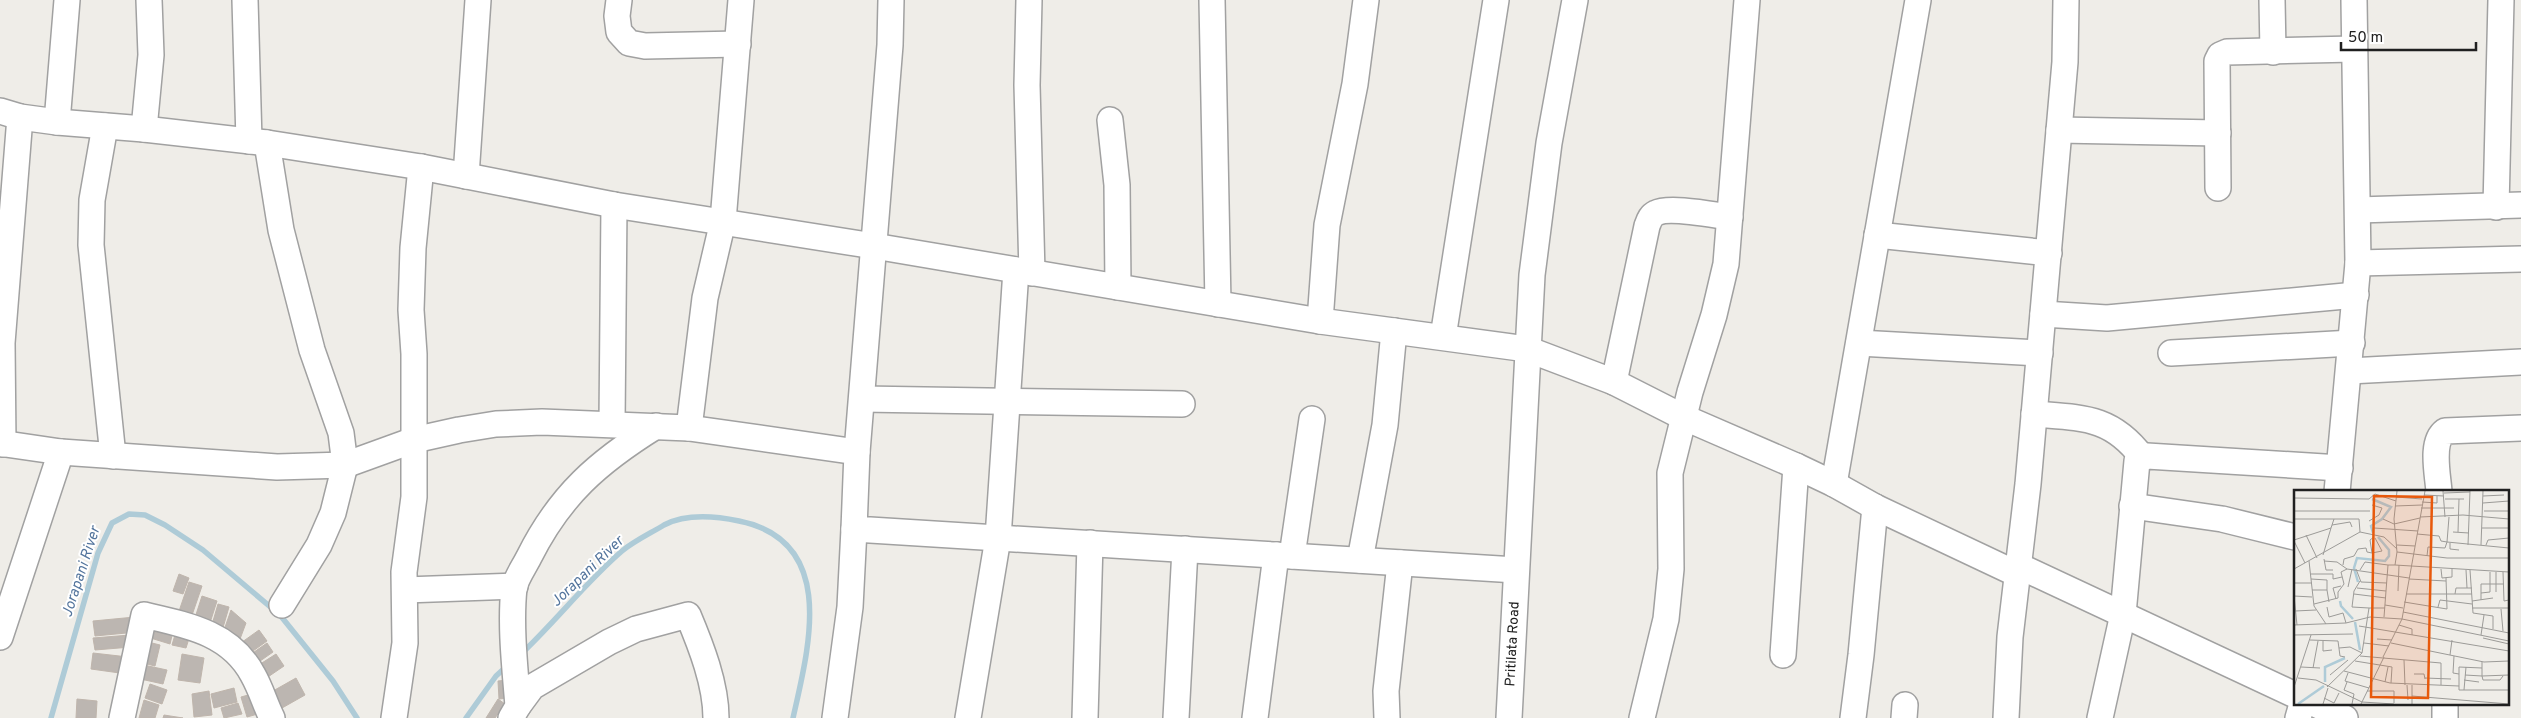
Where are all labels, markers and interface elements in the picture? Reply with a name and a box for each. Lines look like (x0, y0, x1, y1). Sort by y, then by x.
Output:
scale bar (2341, 20, 2476, 52)
text: 50 m (2348, 29, 2383, 48)
inset map (2294, 490, 2508, 706)
water label: Jorapani River (58, 523, 106, 620)
water label: Jorapani River (548, 532, 629, 612)
street label: Pritilata Road (1502, 601, 1524, 687)

